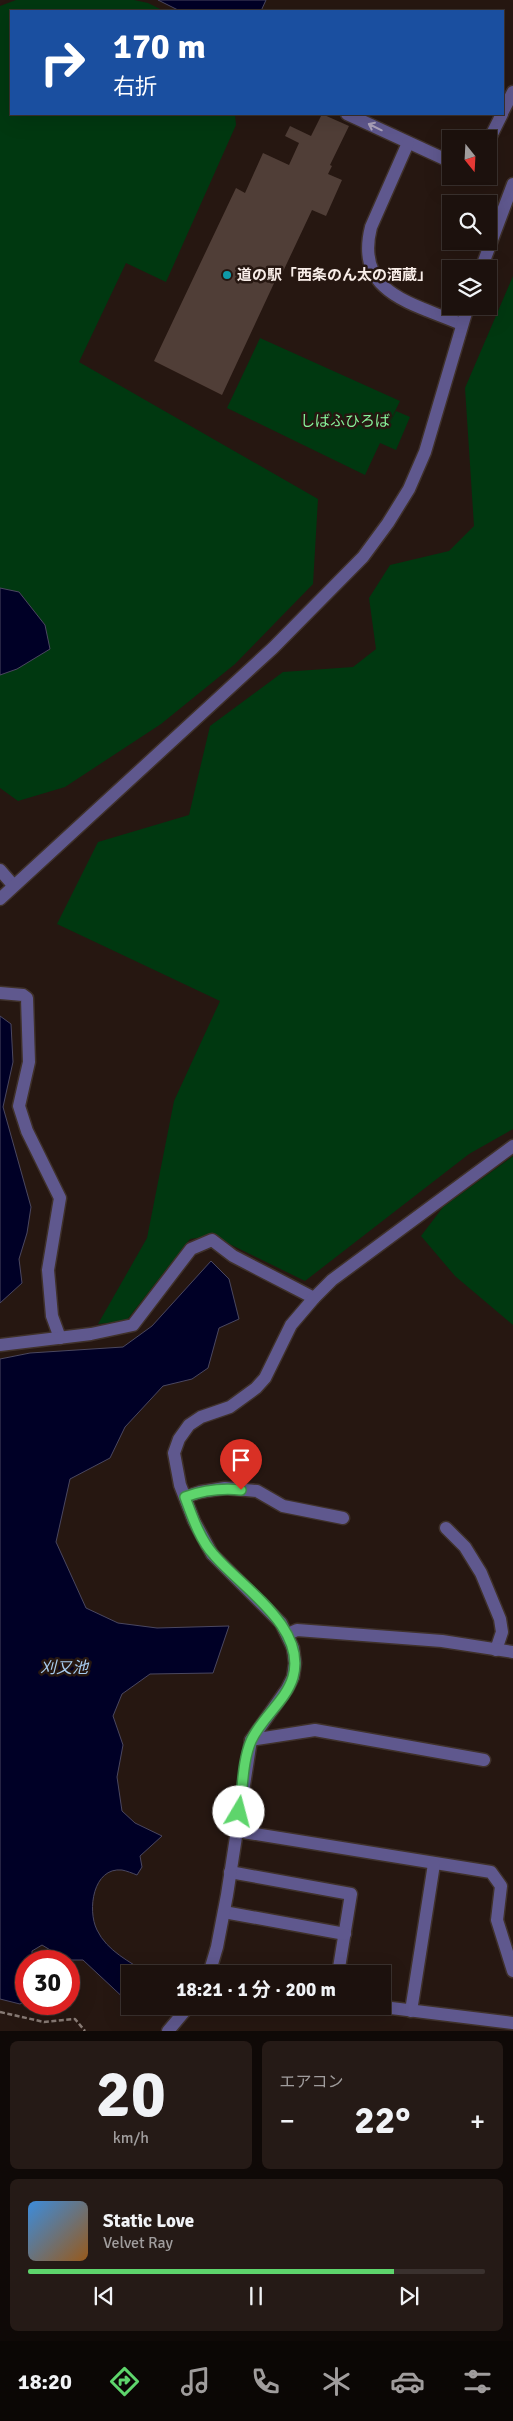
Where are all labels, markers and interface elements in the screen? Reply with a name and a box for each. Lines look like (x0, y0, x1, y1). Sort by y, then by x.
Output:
text: 170 m (113, 25, 206, 68)
icon: right (30, 30, 95, 95)
text: 右折 (113, 73, 157, 100)
one-way arrow (368, 122, 383, 132)
north arrow (442, 130, 498, 185)
map controls (442, 130, 497, 315)
button: search (442, 195, 497, 250)
button: layers (442, 260, 497, 315)
place label: 道の駅「西条のん太の酒蔵」 (237, 266, 432, 284)
marker: 道の駅「西条のん太の酒蔵」 (221, 269, 233, 281)
park label: しばふひろば (300, 412, 390, 430)
pin (220, 1439, 262, 1490)
icon: arrive (227, 1446, 255, 1474)
water label: 刈又池 (40, 1658, 90, 1678)
position arrow (212, 1785, 264, 1837)
speed limit sign: 30 (15, 1950, 80, 2015)
text: 18:21 · 1 分 · 200 m (176, 1978, 336, 2002)
text: 20 (96, 2055, 166, 2135)
text: エアコン (280, 2072, 344, 2092)
text: 22° (354, 2097, 410, 2144)
text: − (280, 2104, 295, 2138)
text: + (470, 2104, 485, 2138)
text: km/h (113, 2128, 149, 2148)
text: Static Love (103, 2209, 194, 2233)
text: Velvet Ray (103, 2233, 173, 2253)
icon: previous (90, 2282, 118, 2310)
icon: pause (242, 2282, 270, 2310)
icon: next (395, 2282, 423, 2310)
icon: directions (107, 2364, 142, 2399)
icon: music (178, 2364, 213, 2399)
icon: phone (248, 2364, 283, 2399)
icon: climate (319, 2364, 354, 2399)
icon: car (390, 2364, 425, 2399)
icon: filters (460, 2364, 495, 2399)
text: 18:20 (18, 2368, 72, 2395)

